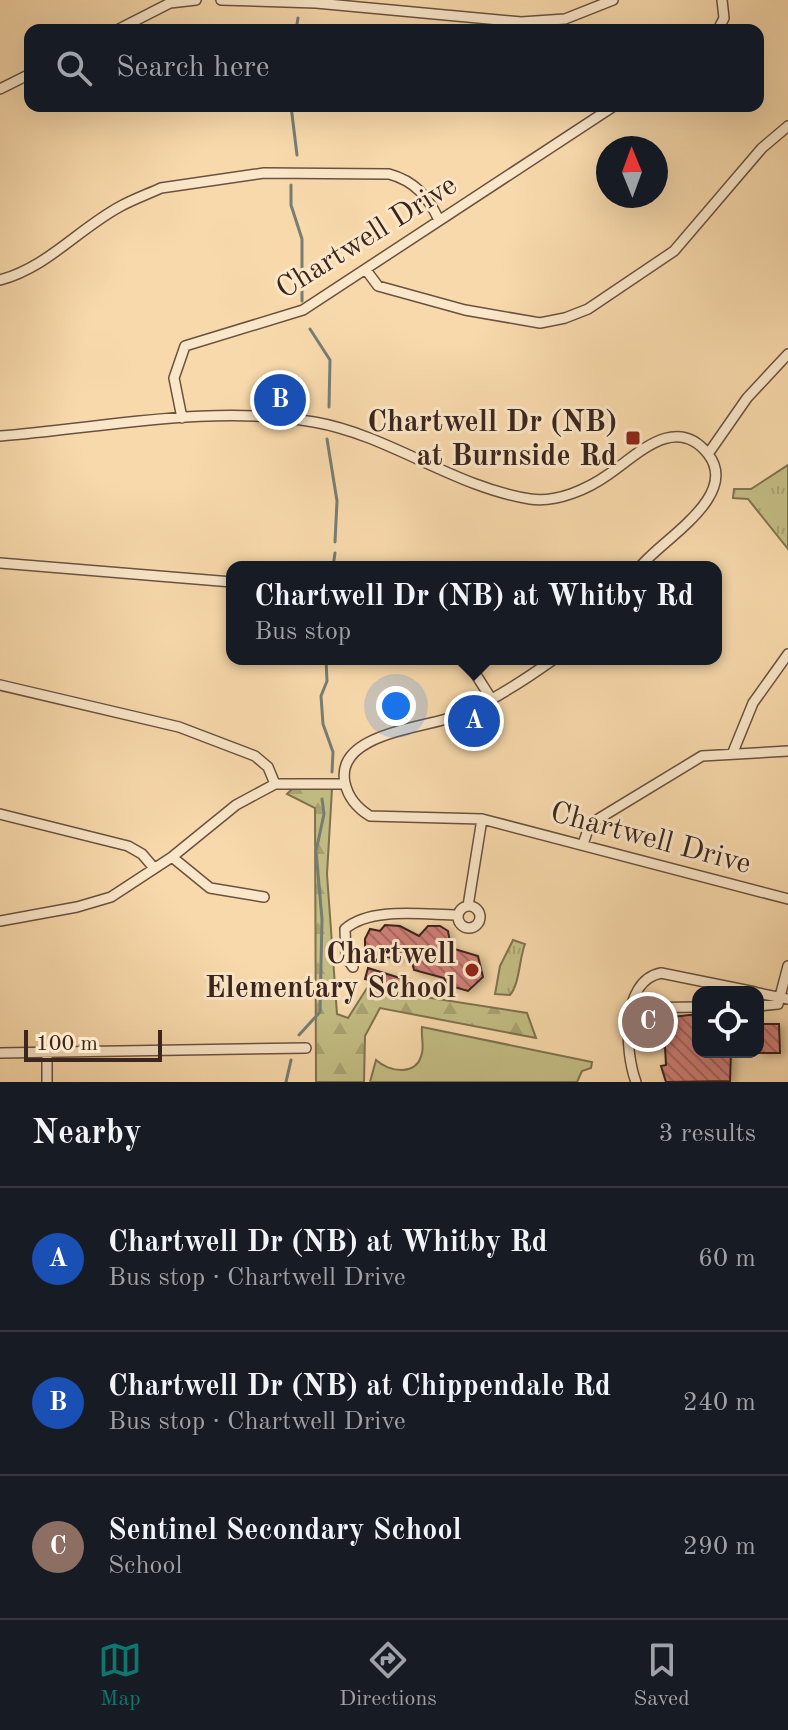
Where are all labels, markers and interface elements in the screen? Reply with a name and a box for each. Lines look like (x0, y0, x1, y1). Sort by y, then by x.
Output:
search box (24, 24, 764, 112)
icon: search (52, 46, 96, 90)
text: Search here (116, 53, 270, 83)
north arrow (596, 136, 668, 208)
street label: Chartwell Drive (272, 170, 463, 305)
pin: B (254, 370, 306, 430)
place label: Chartwell Dr (NB) at Burnside Rd (367, 408, 617, 472)
marker: Chartwell Dr (NB) at Burnside Rd (624, 429, 642, 447)
popup (226, 561, 722, 665)
text: Chartwell Dr (NB) at Whitby Rd (254, 582, 694, 612)
text: Bus stop (254, 619, 351, 645)
your location (376, 686, 416, 726)
pin: A (448, 691, 500, 751)
street label: Chartwell Drive (547, 798, 754, 880)
place label: Chartwell Elementary School (205, 940, 456, 1004)
marker: Chartwell Elementary School (463, 961, 481, 979)
map controls (692, 986, 764, 1058)
button: locate (692, 986, 764, 1058)
pin: C (622, 992, 674, 1052)
scale bar (24, 1026, 162, 1062)
text: 100 m (36, 1033, 98, 1055)
text: Nearby (32, 1117, 142, 1151)
text: 3 results (658, 1121, 756, 1147)
text: Chartwell Dr (NB) at Whitby Rd (108, 1228, 548, 1258)
text: A (48, 1246, 68, 1272)
text: 60 m (698, 1246, 756, 1272)
text: Bus stop · Chartwell Drive (108, 1265, 406, 1291)
text: Chartwell Dr (NB) at Chippendale Rd (108, 1372, 611, 1402)
text: B (49, 1390, 67, 1416)
text: 240 m (683, 1390, 756, 1416)
text: Bus stop · Chartwell Drive (108, 1409, 406, 1435)
text: Sentinel Secondary School (108, 1516, 462, 1546)
text: C (49, 1534, 67, 1560)
text: 290 m (683, 1534, 756, 1560)
text: School (108, 1553, 182, 1579)
tab: Map (98, 1638, 142, 1713)
tab: Directions (339, 1638, 437, 1713)
tab: Saved (634, 1638, 690, 1713)

